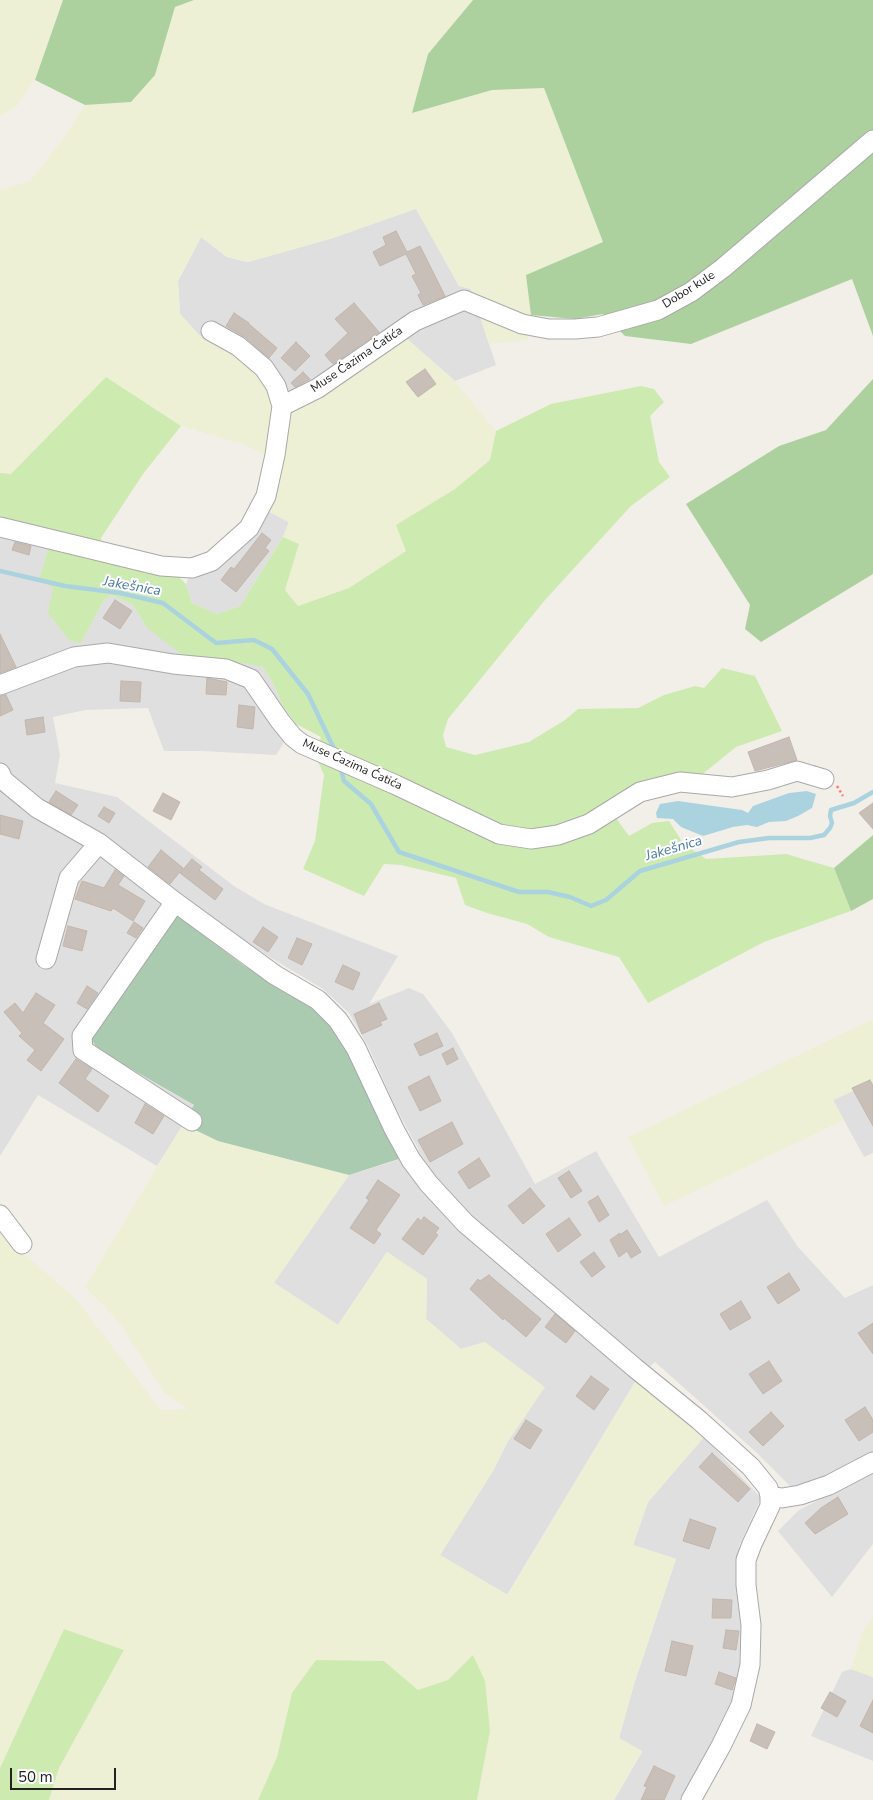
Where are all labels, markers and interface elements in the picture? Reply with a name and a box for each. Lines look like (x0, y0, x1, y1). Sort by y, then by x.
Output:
street label: Dobor kule (660, 268, 718, 312)
street label: Muse Ćazima Ćatića (308, 324, 406, 396)
water label: Jakešnica (102, 574, 162, 600)
street label: Muse Ćazima Ćatića (300, 737, 404, 793)
water label: Jakešnica (644, 833, 704, 865)
scale bar (12, 1758, 119, 1790)
text: 50 m (18, 1767, 53, 1787)

